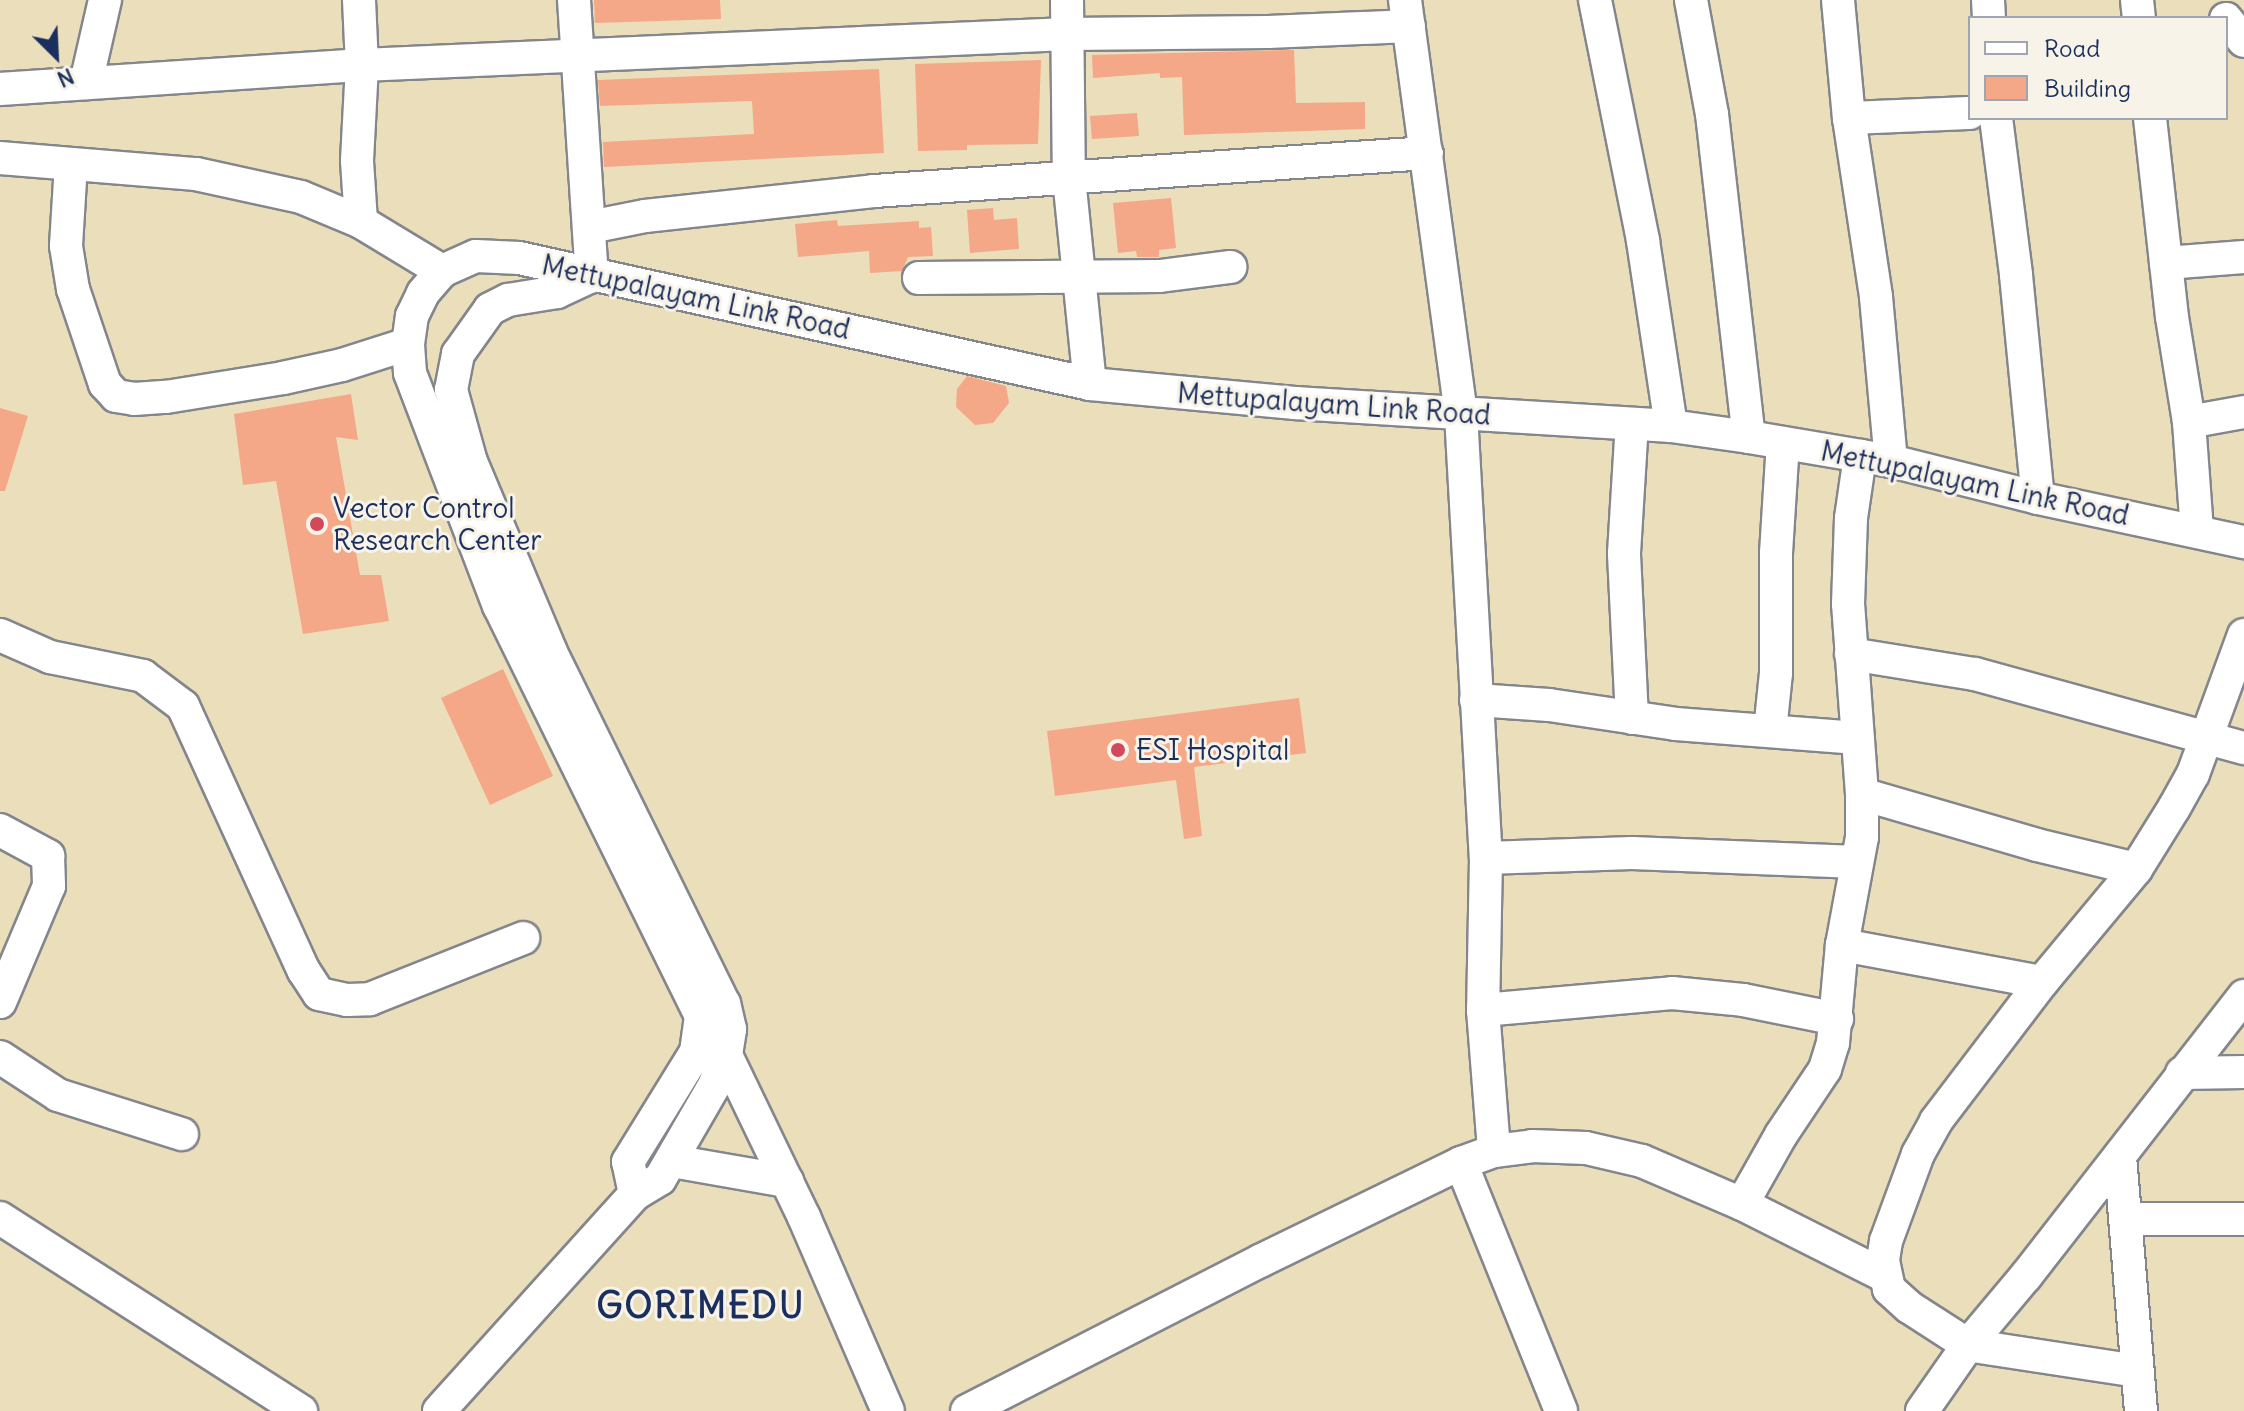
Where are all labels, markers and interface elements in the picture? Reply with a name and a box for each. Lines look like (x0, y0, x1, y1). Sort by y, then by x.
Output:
north arrow (16, 16, 96, 96)
legend (1968, 16, 2228, 120)
text: Road (2044, 33, 2100, 63)
text: N (53, 62, 78, 94)
text: Building (2044, 73, 2131, 103)
street label: Mettupalayam Link Road (539, 248, 853, 346)
street label: Mettupalayam Link Road (1176, 376, 1492, 432)
street label: Mettupalayam Link Road (1818, 434, 2132, 532)
place label: Vector Control Research Center (333, 491, 542, 557)
marker: Vector Control Research Center (308, 515, 326, 533)
place label: ESI Hospital (1136, 733, 1289, 767)
marker: ESI Hospital (1107, 739, 1129, 761)
district label: GORIMEDU (597, 1284, 805, 1328)

